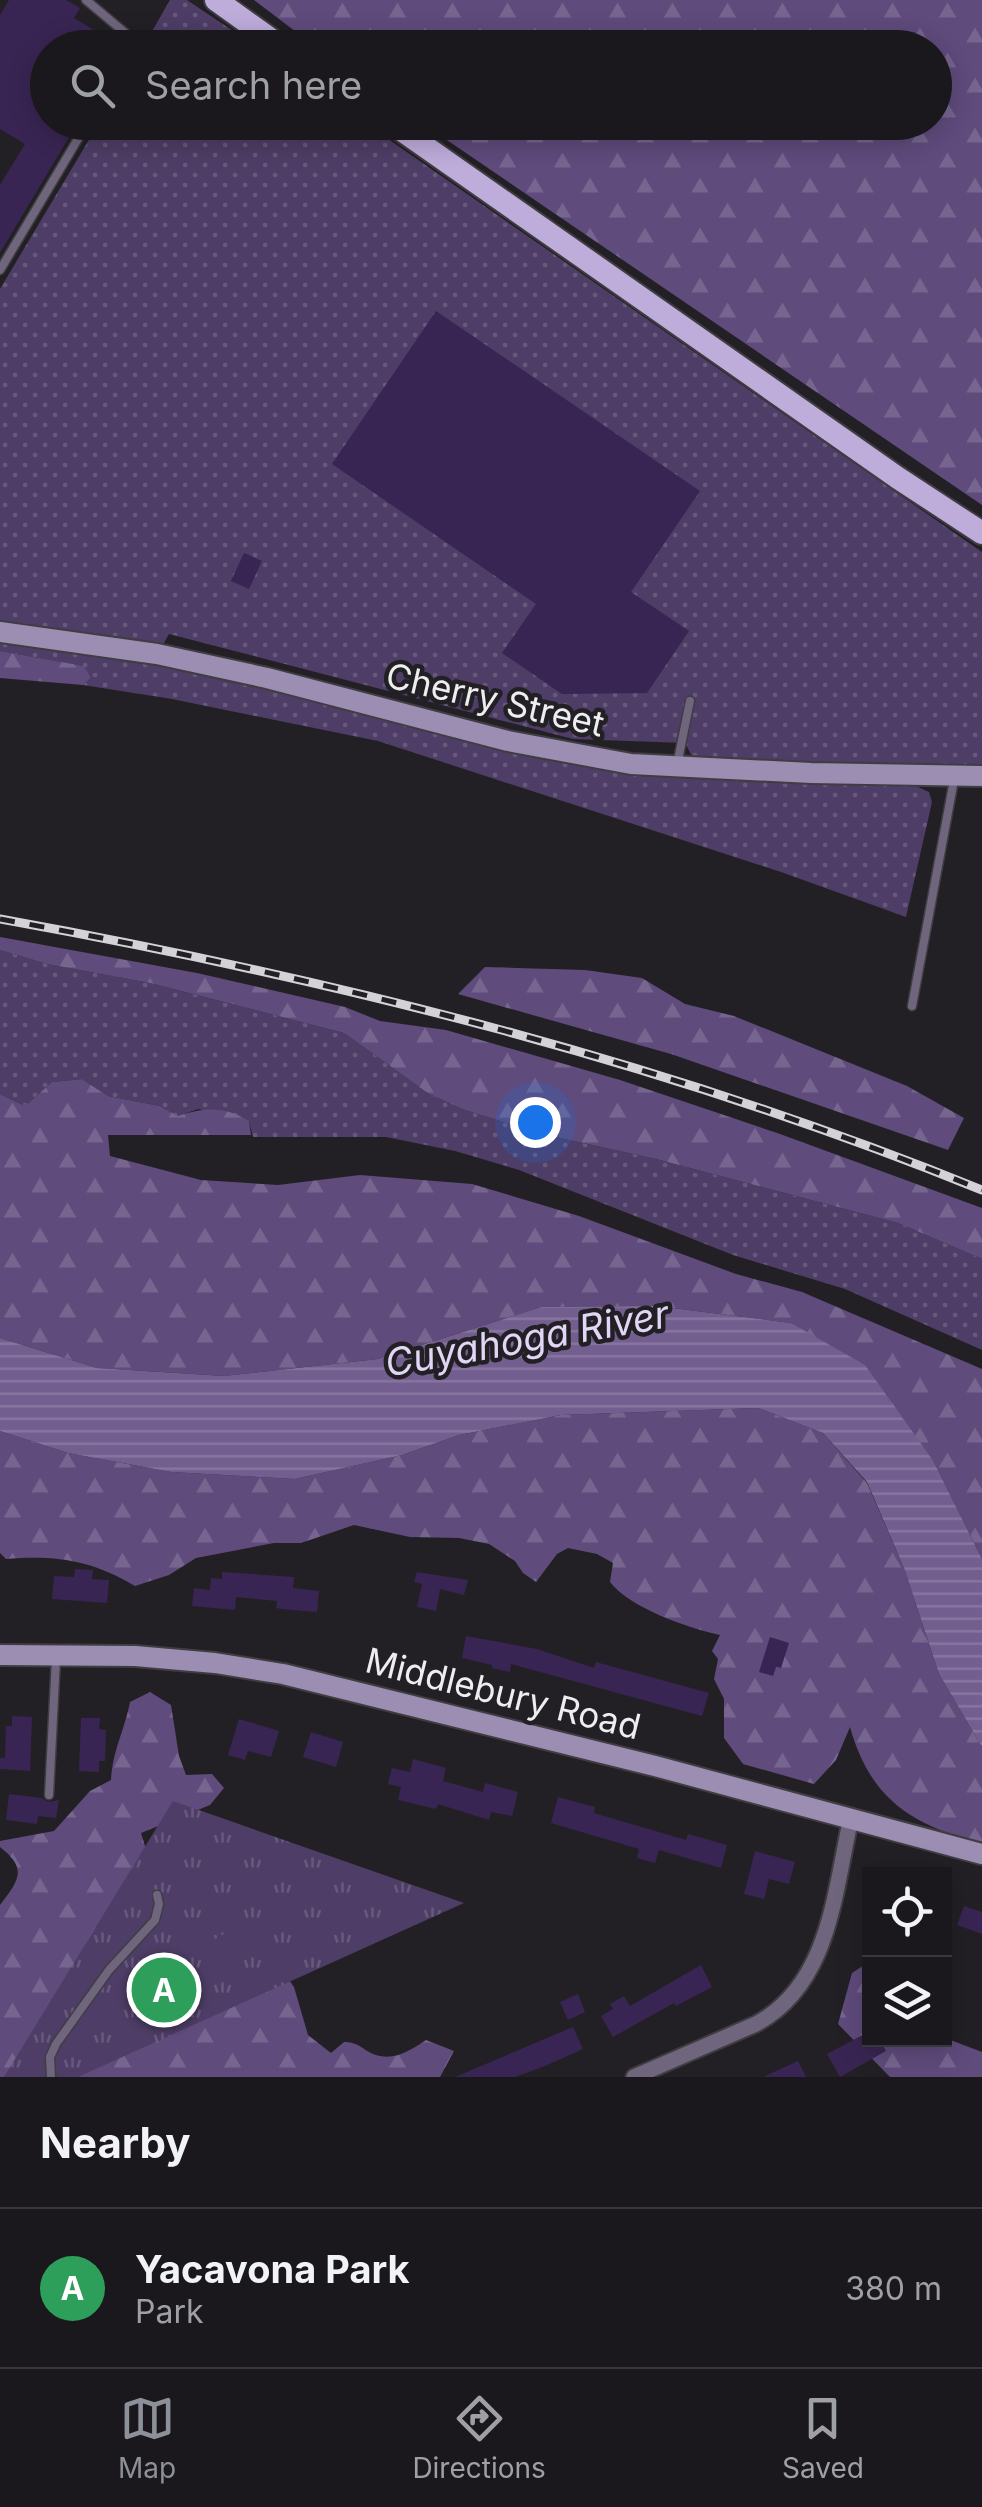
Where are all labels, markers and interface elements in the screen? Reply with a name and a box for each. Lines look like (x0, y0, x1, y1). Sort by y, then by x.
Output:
search box (30, 30, 952, 140)
icon: search (65, 58, 120, 113)
text: Search here (145, 62, 362, 108)
street label: Cherry Street (382, 654, 608, 745)
your location (510, 1097, 561, 1148)
water label: Cuyahoga River (381, 1290, 674, 1386)
street label: Middlebury Road (362, 1639, 645, 1747)
map controls (862, 1867, 952, 2047)
button: locate (862, 1867, 952, 1957)
pin: A (132, 1952, 196, 2028)
button: layers (862, 1957, 952, 2047)
text: Nearby (40, 2117, 191, 2168)
text: Yacavona Park (135, 2246, 410, 2292)
text: A (61, 2269, 84, 2308)
text: 380 m (845, 2269, 942, 2308)
text: Park (135, 2292, 204, 2331)
tab: Map (118, 2391, 176, 2485)
tab: Directions (412, 2391, 546, 2485)
tab: Saved (782, 2391, 864, 2485)

